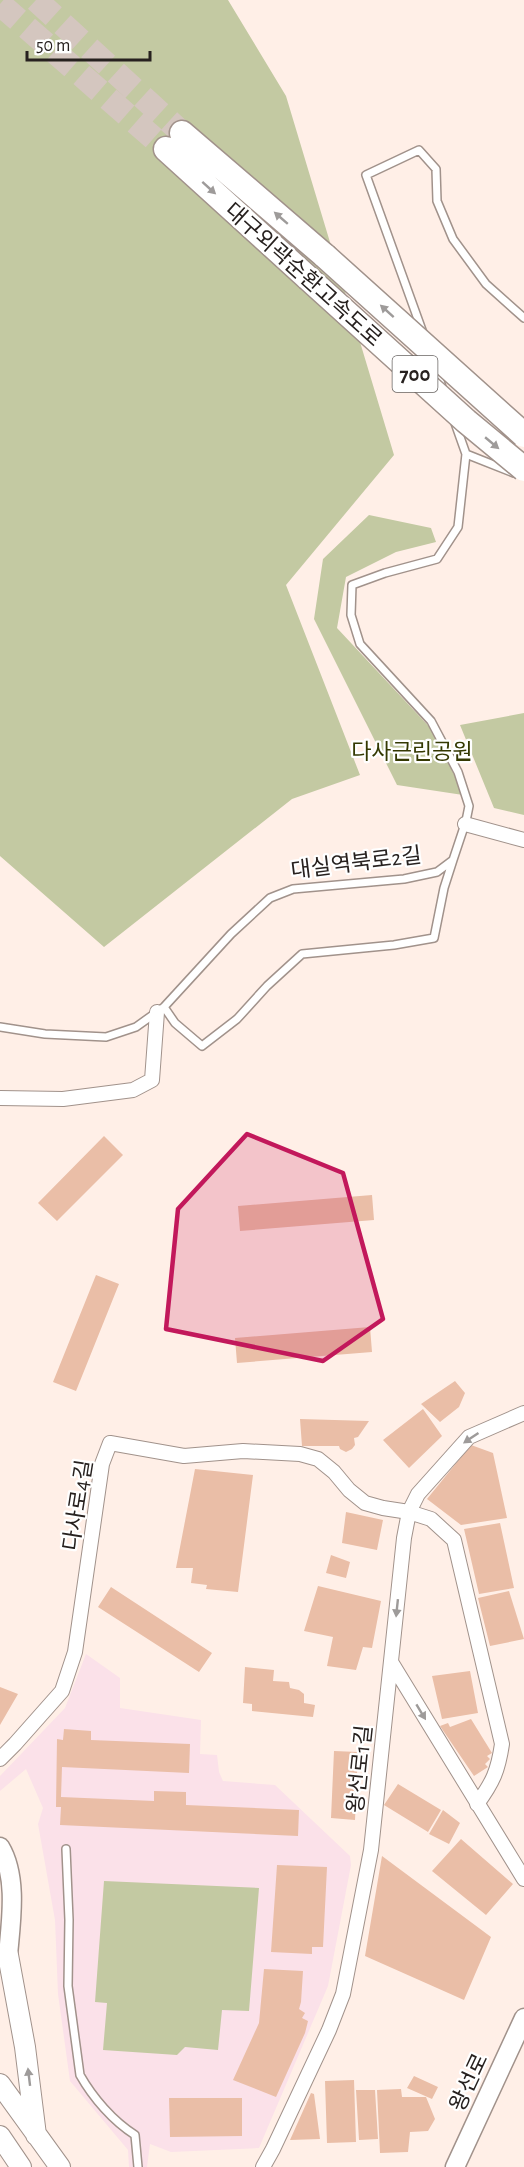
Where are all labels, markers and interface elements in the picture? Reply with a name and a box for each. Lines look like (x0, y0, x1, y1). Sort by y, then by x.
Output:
scale bar (27, 24, 150, 62)
text: 50 m (36, 37, 70, 55)
one-way arrow (202, 181, 217, 195)
street label: 대구외곽순환고속도로 (221, 198, 387, 351)
one-way arrow (274, 212, 289, 225)
one-way arrow (380, 304, 395, 318)
road number: 700 (392, 356, 438, 392)
one-way arrow (484, 436, 500, 449)
park label: 다사근린공원 (351, 740, 473, 763)
street label: 대실역북로2길 (289, 843, 423, 882)
one-way arrow (464, 1432, 480, 1444)
street label: 다사로4길 (59, 1458, 96, 1552)
one-way arrow (392, 1599, 402, 1618)
one-way arrow (416, 1704, 427, 1720)
street label: 왕선로1길 (343, 1724, 376, 1814)
street label: 왕선로 (445, 2050, 492, 2115)
one-way arrow (24, 2067, 34, 2086)

